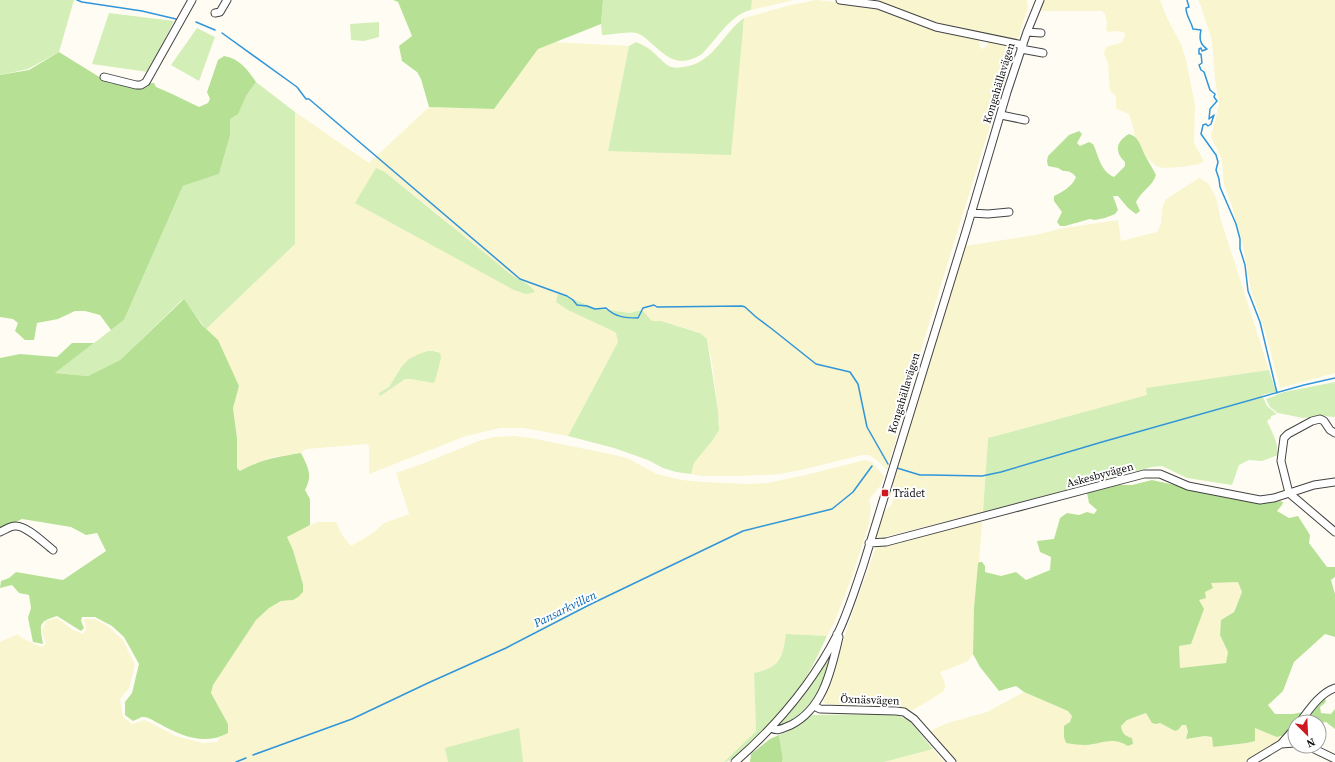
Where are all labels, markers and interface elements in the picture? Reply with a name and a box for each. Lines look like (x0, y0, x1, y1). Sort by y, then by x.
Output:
street label: Kongahällavägen (980, 40, 1018, 125)
street label: Kongahällavägen (885, 350, 923, 435)
street label: Askesbyvägen (1065, 459, 1135, 491)
place label: Trädet (893, 486, 925, 501)
marker: Trädet (880, 488, 890, 498)
water label: Pansarkvillen (530, 587, 599, 632)
street label: Öxnäsvägen (840, 690, 900, 709)
north arrow (1287, 714, 1327, 754)
text: N (1304, 734, 1318, 751)

